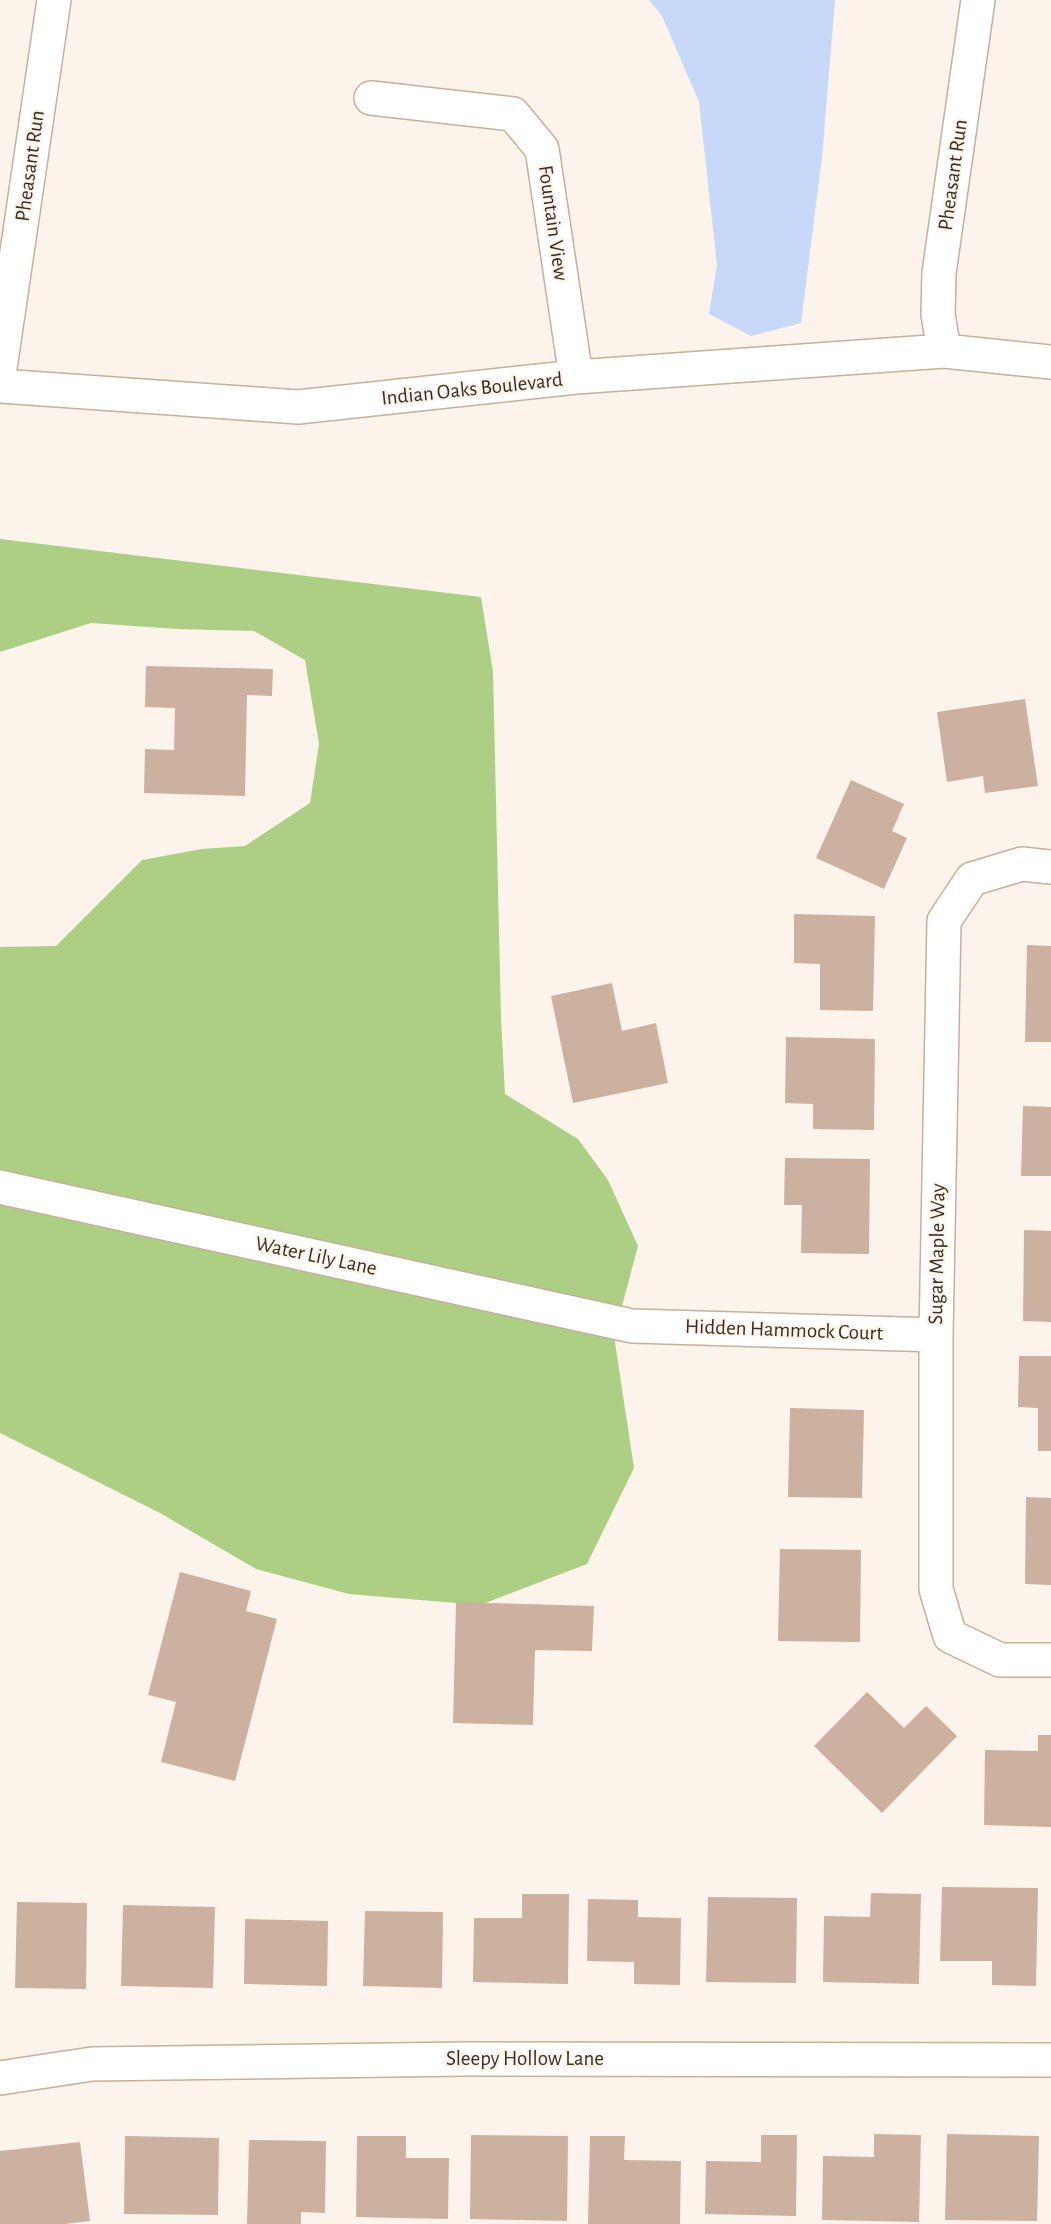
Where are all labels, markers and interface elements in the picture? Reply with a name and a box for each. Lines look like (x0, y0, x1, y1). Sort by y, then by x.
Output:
street label: Pheasant Run (10, 109, 50, 223)
street label: Pheasant Run (933, 118, 973, 232)
street label: Fountain View (532, 164, 574, 282)
street label: Indian Oaks Boulevard (380, 367, 564, 411)
street label: Sugar Maple Way (923, 1183, 951, 1325)
street label: Water Lily Lane (253, 1231, 379, 1281)
street label: Hidden Hammock Court (685, 1314, 883, 1346)
street label: Sleepy Hollow Lane (446, 2046, 604, 2072)

